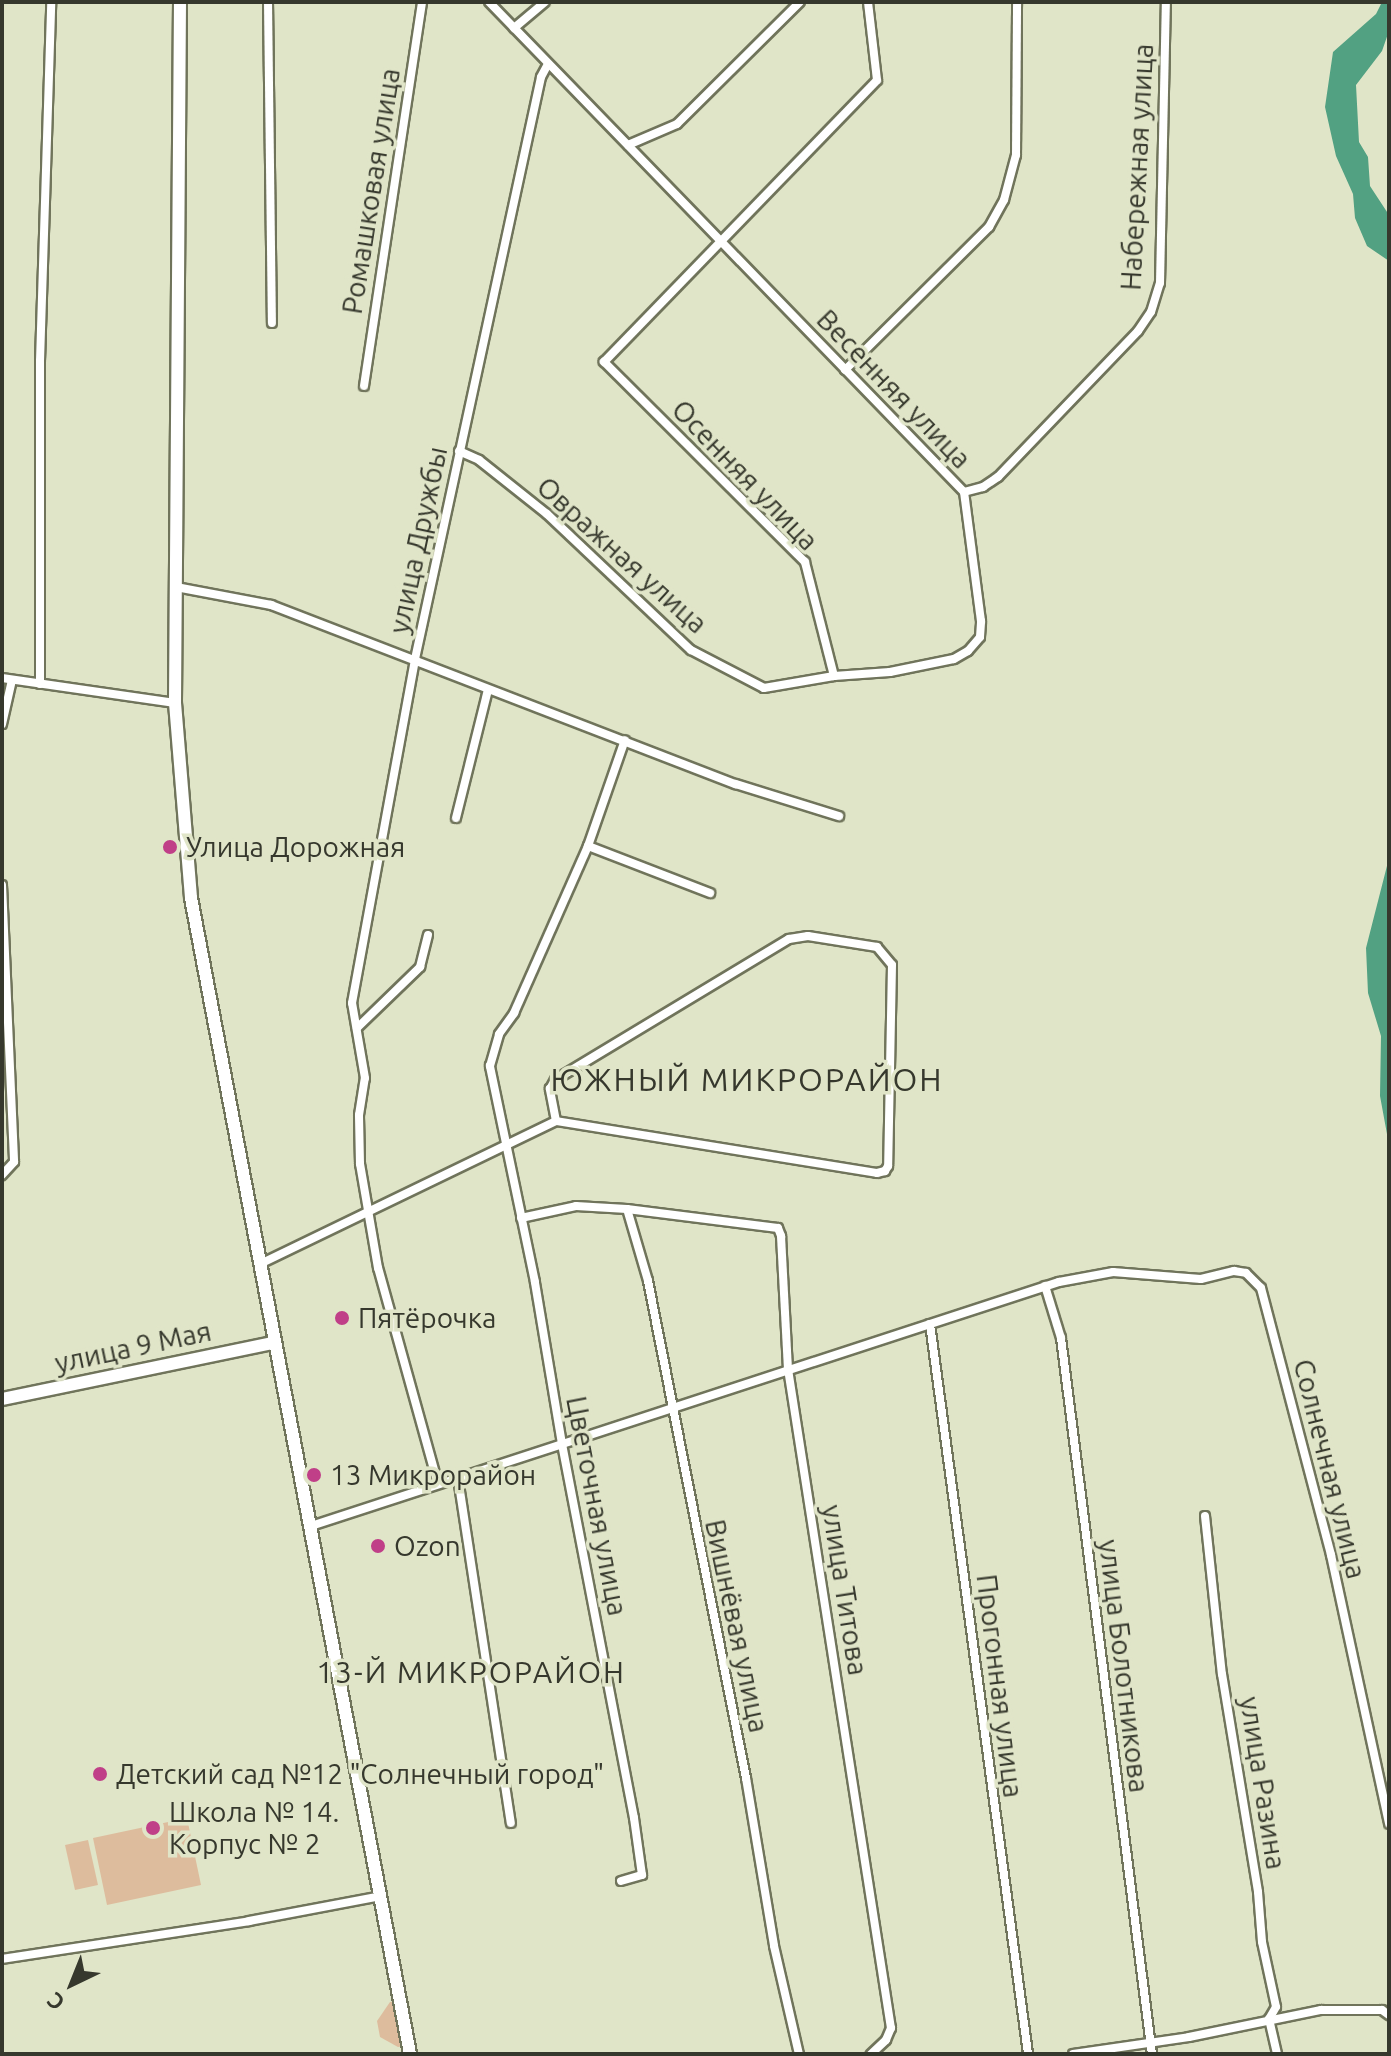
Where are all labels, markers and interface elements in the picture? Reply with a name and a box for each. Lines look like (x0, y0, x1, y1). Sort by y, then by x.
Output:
street label: Набережная улица (1114, 43, 1160, 291)
street label: Ромашковая улица (335, 66, 407, 316)
street label: Весенняя улица (810, 303, 978, 475)
street label: Осенняя улица (665, 393, 825, 557)
street label: улица Дружбы (382, 443, 454, 637)
street label: Овражная улица (530, 470, 714, 640)
place label: Улица Дорожная (186, 830, 405, 864)
marker: Улица Дорожная (161, 838, 179, 856)
district label: ЮЖНЫЙ МИКРОРАЙОН (550, 1060, 944, 1098)
place label: Пятёрочка (358, 1301, 496, 1335)
marker: Пятёрочка (333, 1309, 351, 1327)
street label: улица 9 Мая (52, 1314, 214, 1380)
street label: Солнечная улица (1286, 1356, 1374, 1582)
street label: Цветочная улица (559, 1393, 635, 1619)
place label: 13 Микрорайон (330, 1458, 536, 1492)
marker: 13 Микрорайон (305, 1466, 323, 1484)
street label: улица Титова (815, 1502, 875, 1678)
street label: Вишнёвая улица (698, 1516, 776, 1736)
place label: Ozon (394, 1529, 461, 1563)
marker: Ozon (369, 1537, 387, 1555)
street label: улица Болотникова (1092, 1537, 1156, 1795)
street label: Прогонная улица (970, 1572, 1030, 1800)
district label: 13-Й МИКРОРАЙОН (316, 1654, 626, 1690)
street label: улица Разина (1233, 1694, 1293, 1872)
place label: Детский сад №12 "Солнечный город" (116, 1757, 604, 1791)
marker: Детский сад №12 "Солнечный город" (91, 1765, 109, 1783)
place label: Школа № 14. Корпус № 2 (169, 1795, 339, 1861)
marker: Школа № 14. Корпус № 2 (144, 1819, 162, 1837)
north arrow (32, 1944, 112, 2024)
text: С (42, 1988, 69, 2016)

